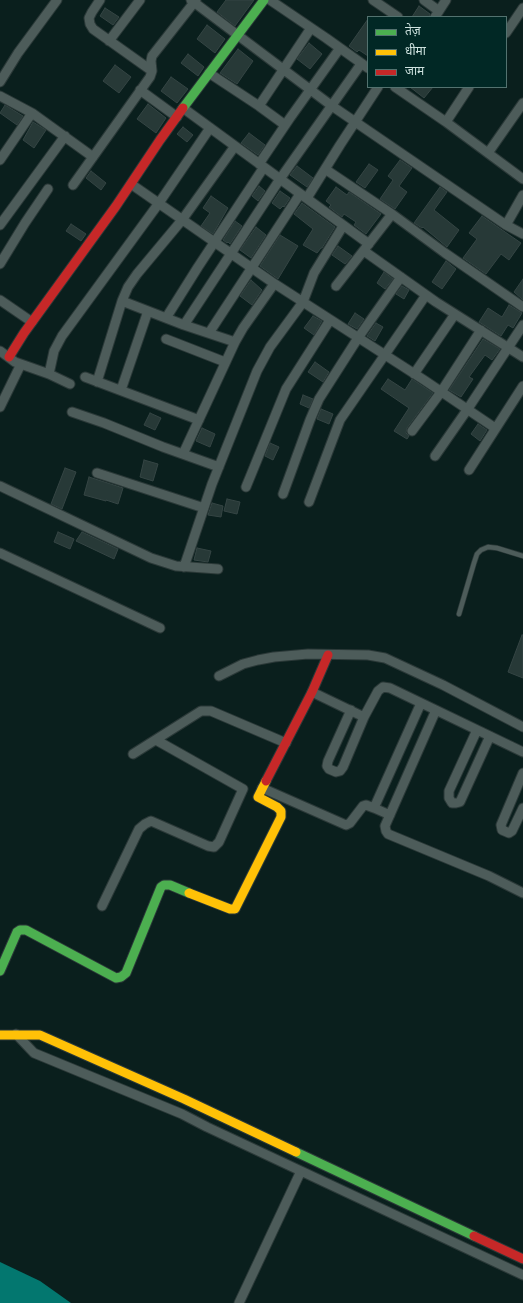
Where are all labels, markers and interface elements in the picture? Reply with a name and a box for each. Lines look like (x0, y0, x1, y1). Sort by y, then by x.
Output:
legend (367, 16, 507, 88)
text: तेज़ (405, 24, 421, 38)
text: धीमा (405, 44, 426, 58)
text: जाम (405, 64, 424, 78)

